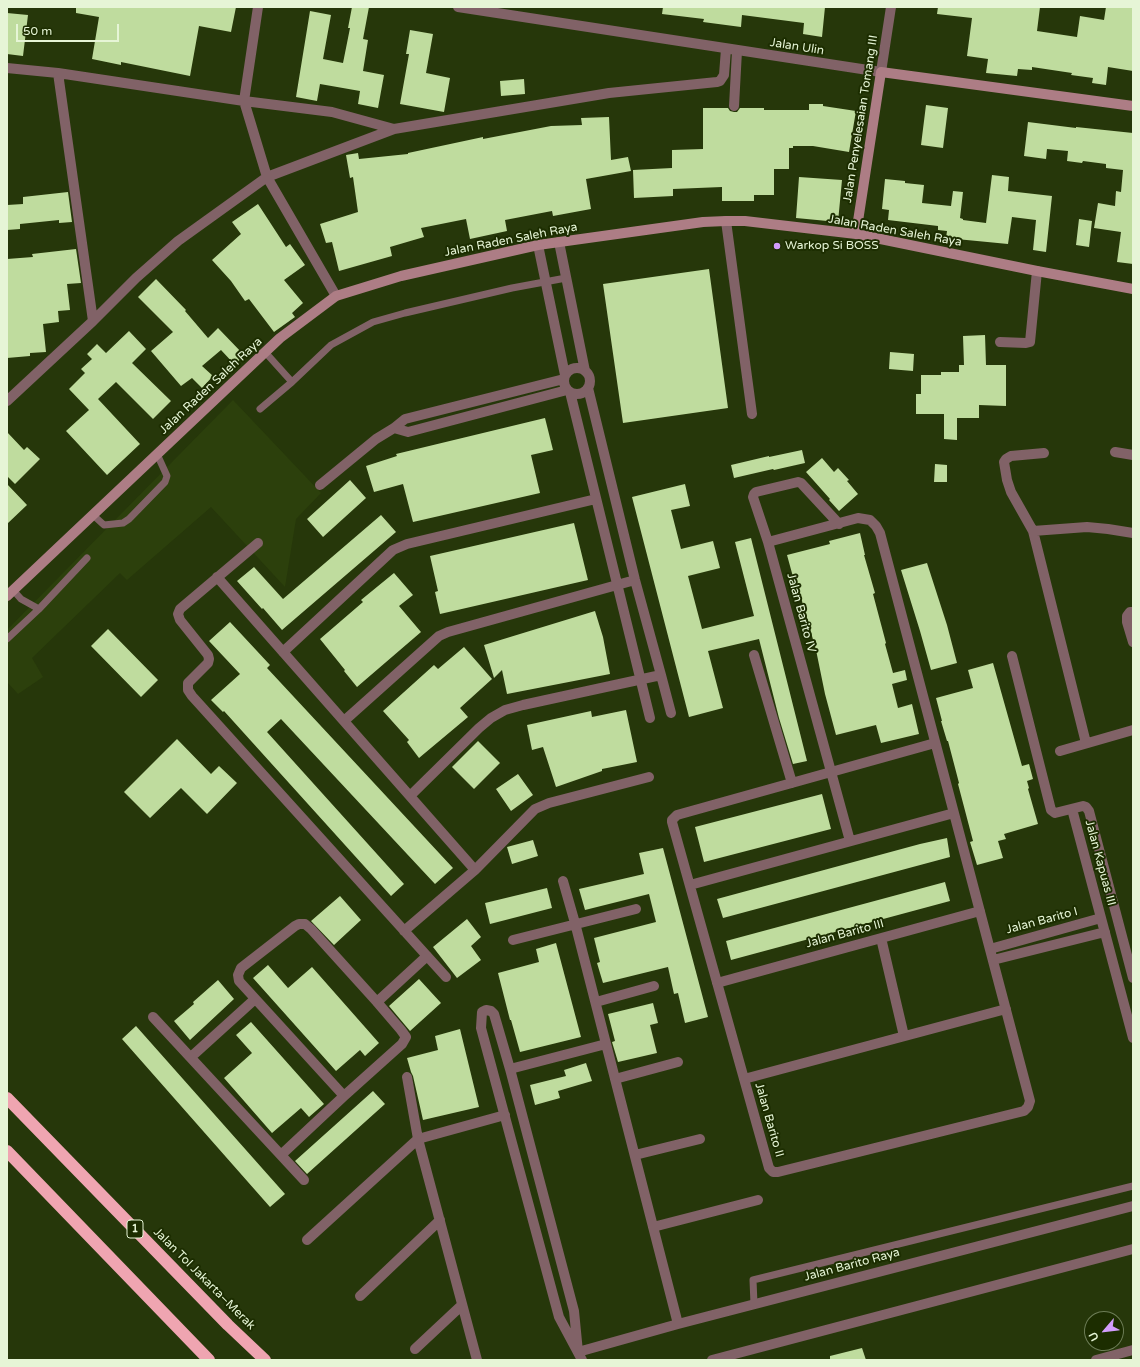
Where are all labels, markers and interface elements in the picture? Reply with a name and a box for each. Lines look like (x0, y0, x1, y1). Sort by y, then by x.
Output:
scale bar (18, 16, 121, 42)
text: 50 m (23, 24, 52, 38)
street label: Jalan Penyelesaian Tomang III (841, 34, 881, 204)
street label: Jalan Ulin (769, 36, 825, 58)
street label: Jalan Raden Saleh Raya (827, 212, 963, 250)
street label: Jalan Raden Saleh Raya (443, 220, 579, 260)
place label: Warkop Si BOSS (785, 239, 879, 253)
marker: Warkop Si BOSS (772, 241, 782, 251)
street label: Jalan Raden Saleh Raya (157, 335, 265, 437)
street label: Jalan Barito IV (783, 572, 819, 654)
street label: Jalan Kapuas III (1082, 819, 1118, 907)
street label: Jalan Barito I (1005, 905, 1079, 937)
street label: Jalan Barito III (804, 917, 886, 951)
street label: Jalan Barito II (751, 1081, 787, 1159)
road number: 1 (127, 1220, 143, 1238)
street label: Jalan Tol Jakarta–Merak (150, 1225, 258, 1333)
street label: Jalan Barito Raya (803, 1245, 901, 1285)
north arrow (1084, 1311, 1124, 1351)
text: U (1086, 1330, 1102, 1343)

